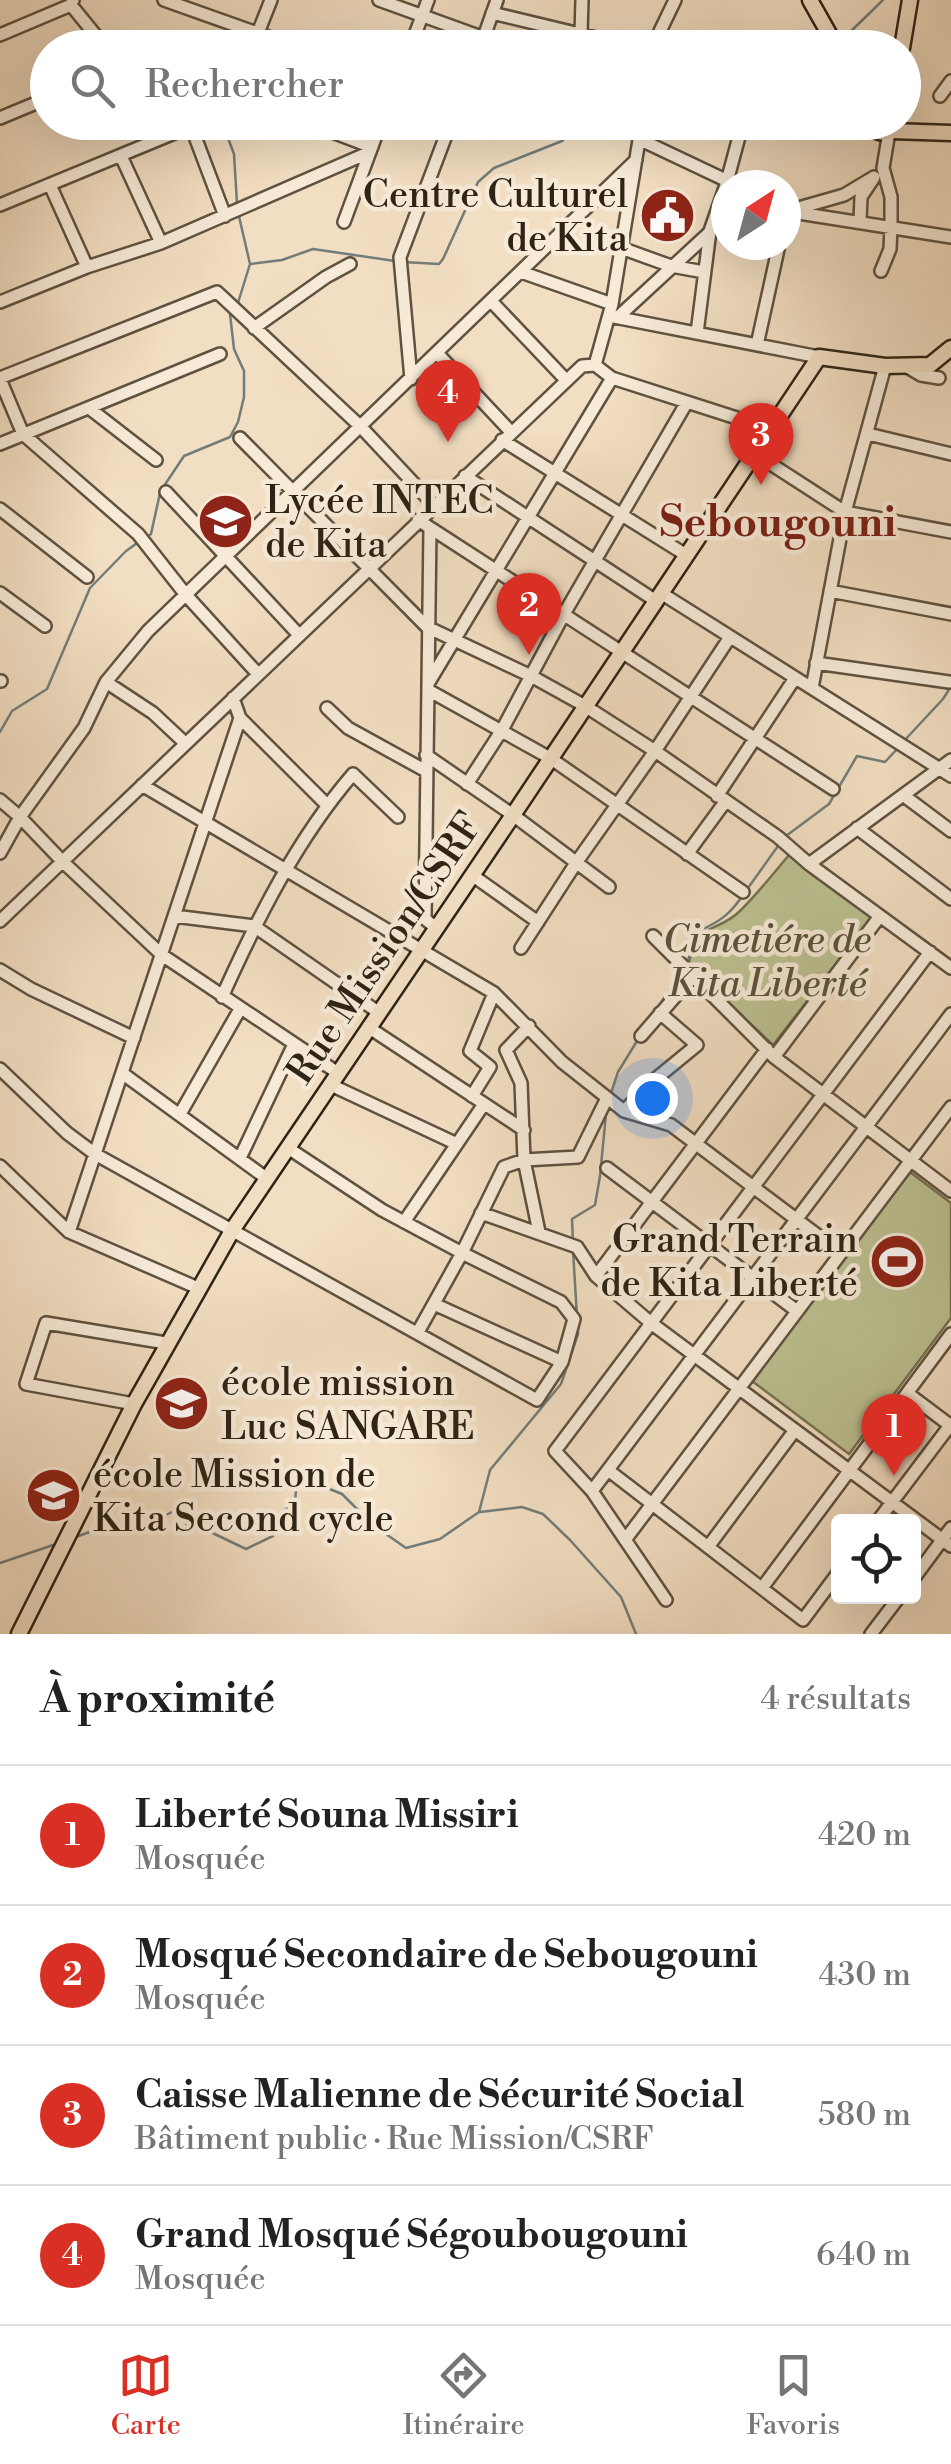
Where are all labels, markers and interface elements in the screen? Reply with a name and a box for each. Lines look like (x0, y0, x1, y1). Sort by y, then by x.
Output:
search box (30, 30, 921, 140)
icon: search (65, 58, 120, 113)
text: Rechercher (145, 62, 344, 109)
north arrow (711, 170, 801, 260)
place label: Centre Culturel de Kita (363, 172, 629, 263)
public building icon: Centre Culturel de Kita (637, 186, 697, 246)
pin: 4 (416, 360, 480, 442)
pin: 3 (728, 402, 794, 485)
place label: Lycée INTEC de Kita (265, 478, 494, 569)
school or university icon: Lycée INTEC de Kita (196, 492, 256, 552)
district label: Sebougouni (660, 497, 896, 550)
pin: 2 (496, 572, 562, 655)
street label: Rue Mission/CSRF (277, 804, 493, 1094)
park label: Cimetiére de Kita Liberté (663, 917, 872, 1008)
your location (627, 1073, 678, 1124)
place label: Grand Terrain de Kita Liberté (600, 1217, 858, 1308)
sports icon: Grand Terrain de Kita Liberté (867, 1231, 927, 1291)
place label: école mission Luc SANGARE (221, 1360, 475, 1451)
school or university icon: école mission Luc SANGARE (152, 1374, 212, 1434)
pin: 1 (862, 1394, 926, 1476)
place label: école Mission de Kita Second cycle (93, 1452, 394, 1543)
school or university icon: école Mission de Kita Second cycle (24, 1466, 84, 1526)
map controls (831, 1514, 921, 1604)
button: locate (831, 1514, 921, 1604)
text: À proximité (40, 1673, 275, 1726)
text: 4 résultats (761, 1679, 911, 1719)
text: Liberté Souna Missiri (135, 1792, 519, 1839)
text: 1 (65, 1815, 80, 1855)
text: 420 m (818, 1815, 911, 1855)
text: Mosquée (135, 1839, 266, 1879)
text: Mosqué Secondaire de Sebougouni (135, 1932, 758, 1979)
text: 2 (62, 1955, 83, 1995)
text: 430 m (818, 1955, 911, 1995)
text: Mosquée (135, 1979, 266, 2019)
text: Caisse Malienne de Sécurité Social (135, 2072, 744, 2119)
text: 3 (63, 2095, 82, 2135)
text: 580 m (818, 2095, 911, 2135)
text: Bâtiment public · Rue Mission/CSRF (135, 2119, 654, 2159)
text: Grand Mosqué Ségoubougouni (135, 2212, 688, 2259)
text: 4 (62, 2235, 83, 2275)
text: 640 m (816, 2235, 911, 2275)
text: Mosquée (135, 2259, 266, 2299)
tab: Carte (111, 2348, 181, 2443)
tab: Itinéraire (403, 2348, 525, 2443)
tab: Favoris (746, 2348, 840, 2443)

